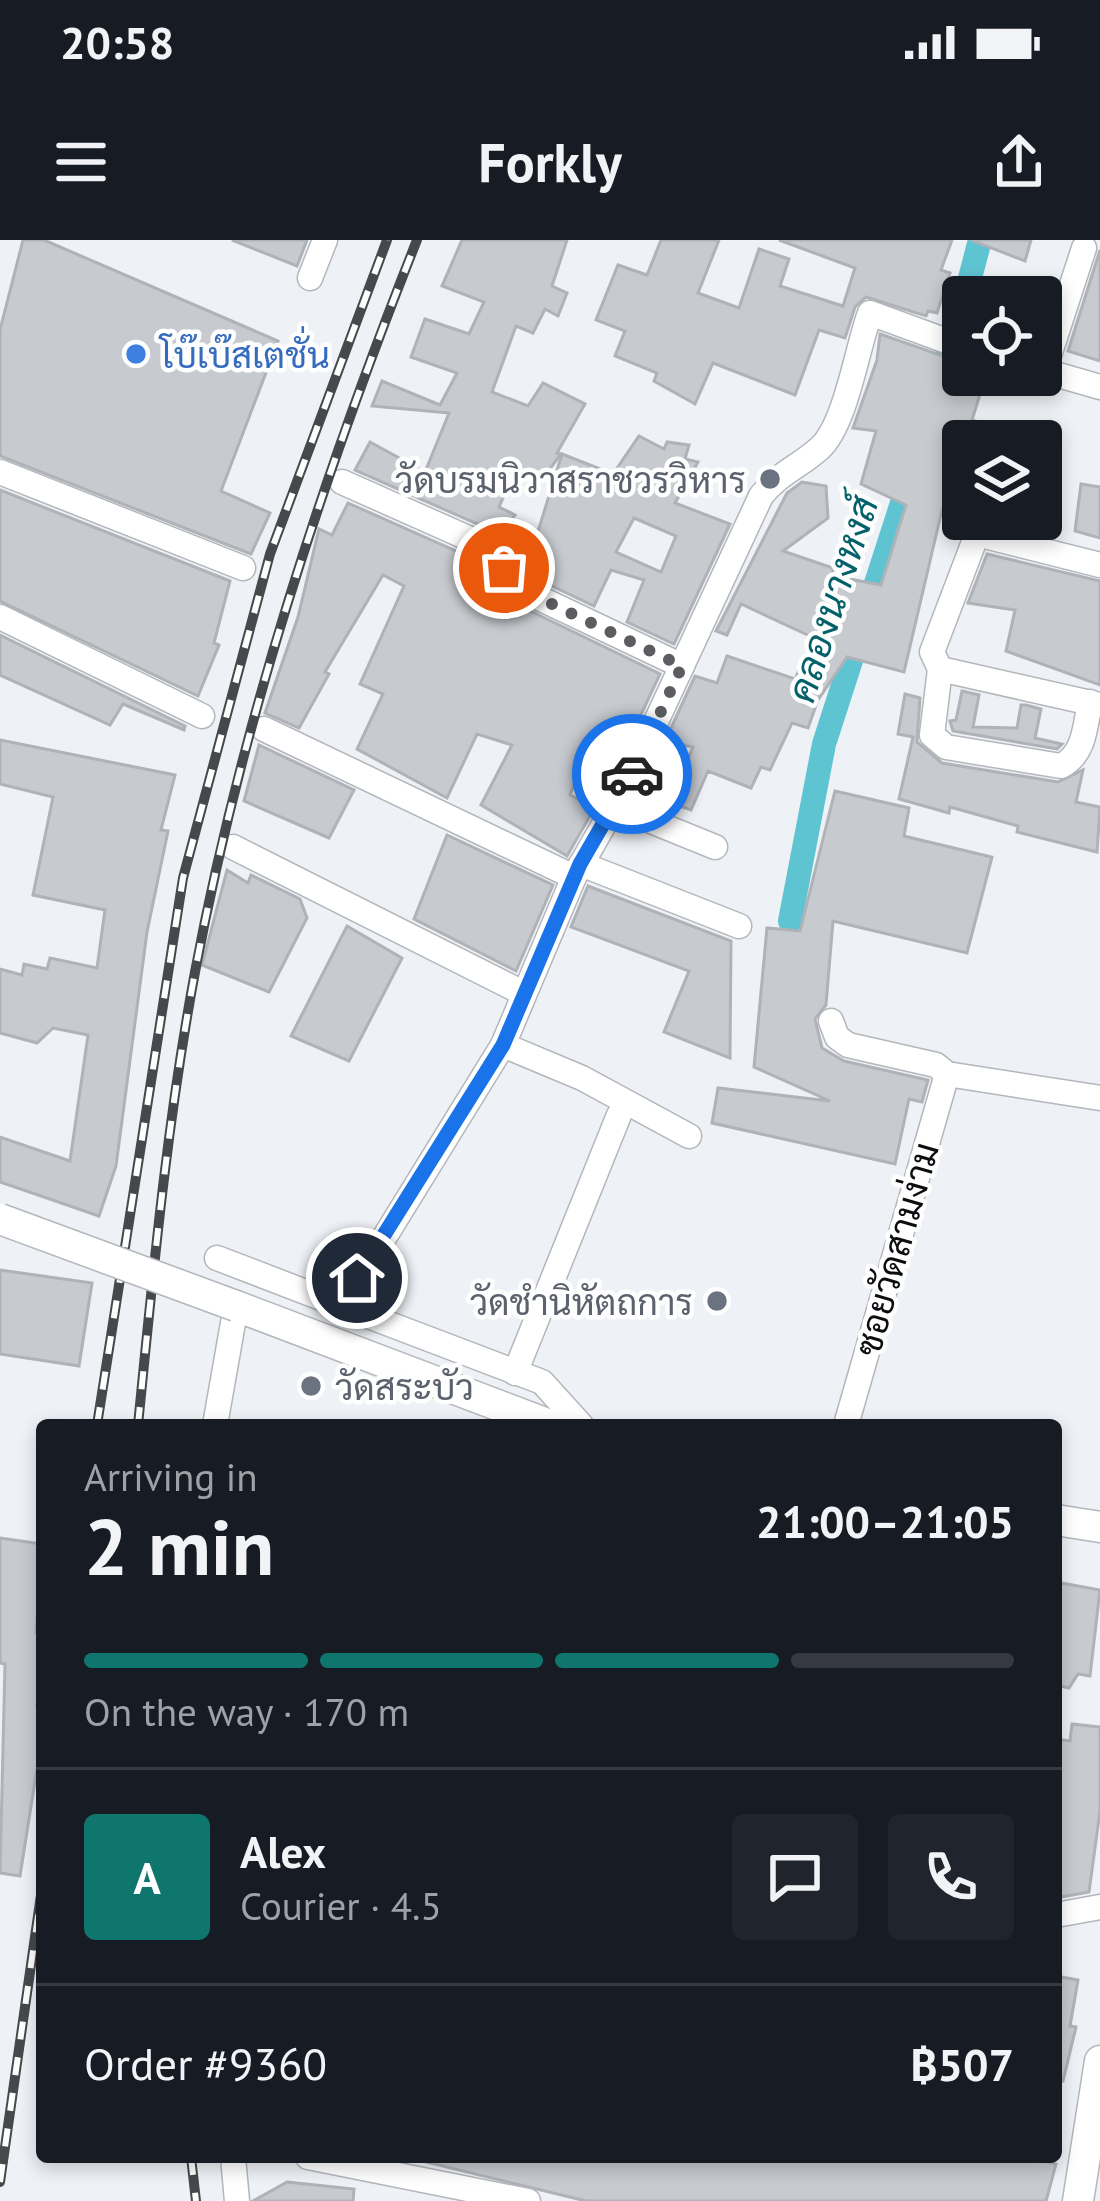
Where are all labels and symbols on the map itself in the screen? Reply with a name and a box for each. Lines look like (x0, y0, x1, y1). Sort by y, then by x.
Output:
place label: โบ๊เบ๊สเตชั่น (158, 326, 330, 378)
marker: โบ๊เบ๊สเตชั่น (123, 341, 149, 367)
place label: วัดบรมนิวาสราชวรวิหาร (395, 456, 746, 503)
marker: วัดบรมนิวาสราชวรวิหาร (757, 466, 783, 492)
water label: คลองนางหงส์ (775, 485, 891, 708)
pin (453, 517, 555, 619)
courier (572, 714, 692, 834)
street label: ซอยวัดสามง่าม (843, 1137, 949, 1361)
pin (306, 1227, 408, 1329)
place label: วัดชำนิหัตถการ (470, 1278, 693, 1325)
marker: วัดชำนิหัตถการ (704, 1288, 730, 1314)
place label: วัดสระบัว (335, 1363, 474, 1410)
marker: วัดสระบัว (298, 1373, 324, 1399)

